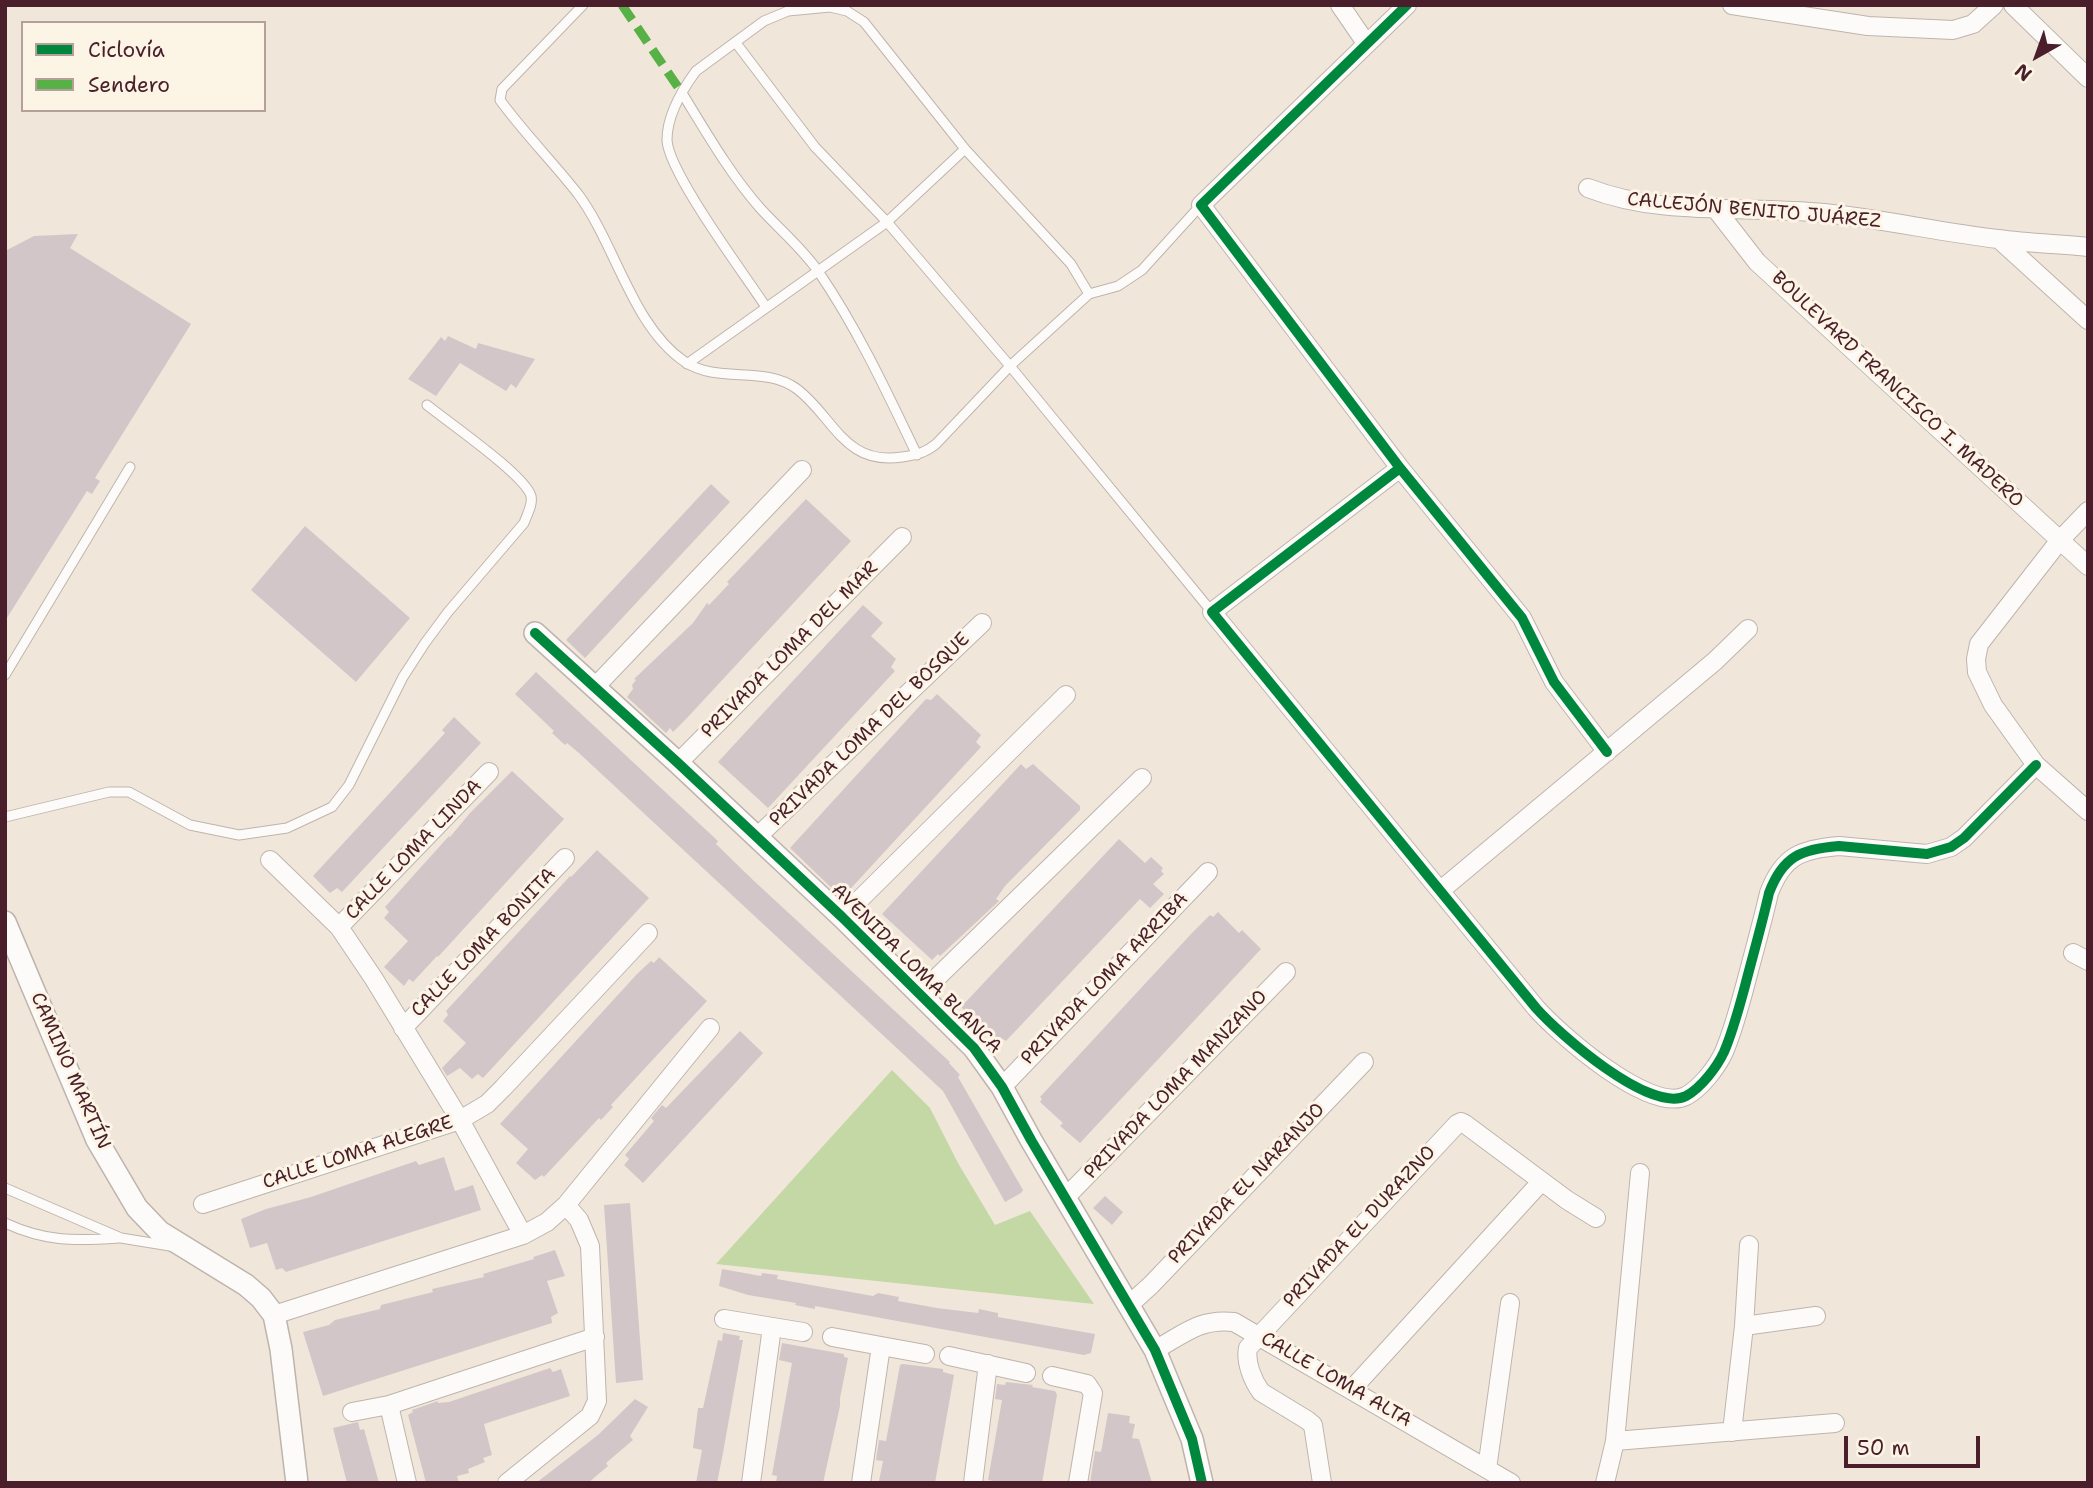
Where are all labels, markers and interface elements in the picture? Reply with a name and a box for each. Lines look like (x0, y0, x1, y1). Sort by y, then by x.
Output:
legend (21, 21, 266, 112)
north arrow (2002, 21, 2072, 91)
text: Ciclovía (88, 36, 165, 64)
text: N (2009, 58, 2037, 87)
text: Sendero (88, 71, 170, 99)
street label: CALLEJÓN BENITO JUÁREZ (1626, 189, 1882, 233)
street label: BOULEVARD FRANCISCO I. MADERO (1766, 267, 2028, 513)
street label: PRIVADA LOMA DEL MAR (697, 557, 883, 743)
street label: PRIVADA LOMA DEL BOSQUE (765, 628, 975, 832)
street label: CALLE LOMA LINDA (341, 775, 487, 925)
street label: CALLE LOMA BONITA (407, 864, 561, 1022)
street label: AVENIDA LOMA BLANCA (826, 879, 1006, 1059)
street label: PRIVADA LOMA ARRIBA (1017, 888, 1193, 1070)
street label: PRIVADA LOMA MANZANO (1080, 986, 1272, 1184)
street label: CAMINO MARTÍN (25, 989, 115, 1153)
street label: PRIVADA EL NARANJO (1164, 1099, 1330, 1269)
street label: CALLE LOMA ALEGRE (260, 1111, 456, 1195)
street label: PRIVADA EL DURAZNO (1279, 1141, 1441, 1313)
street label: CALLE LOMA ALTA (1257, 1328, 1415, 1432)
scale bar (1848, 1422, 1984, 1466)
text: 50 m (1857, 1434, 1910, 1462)

